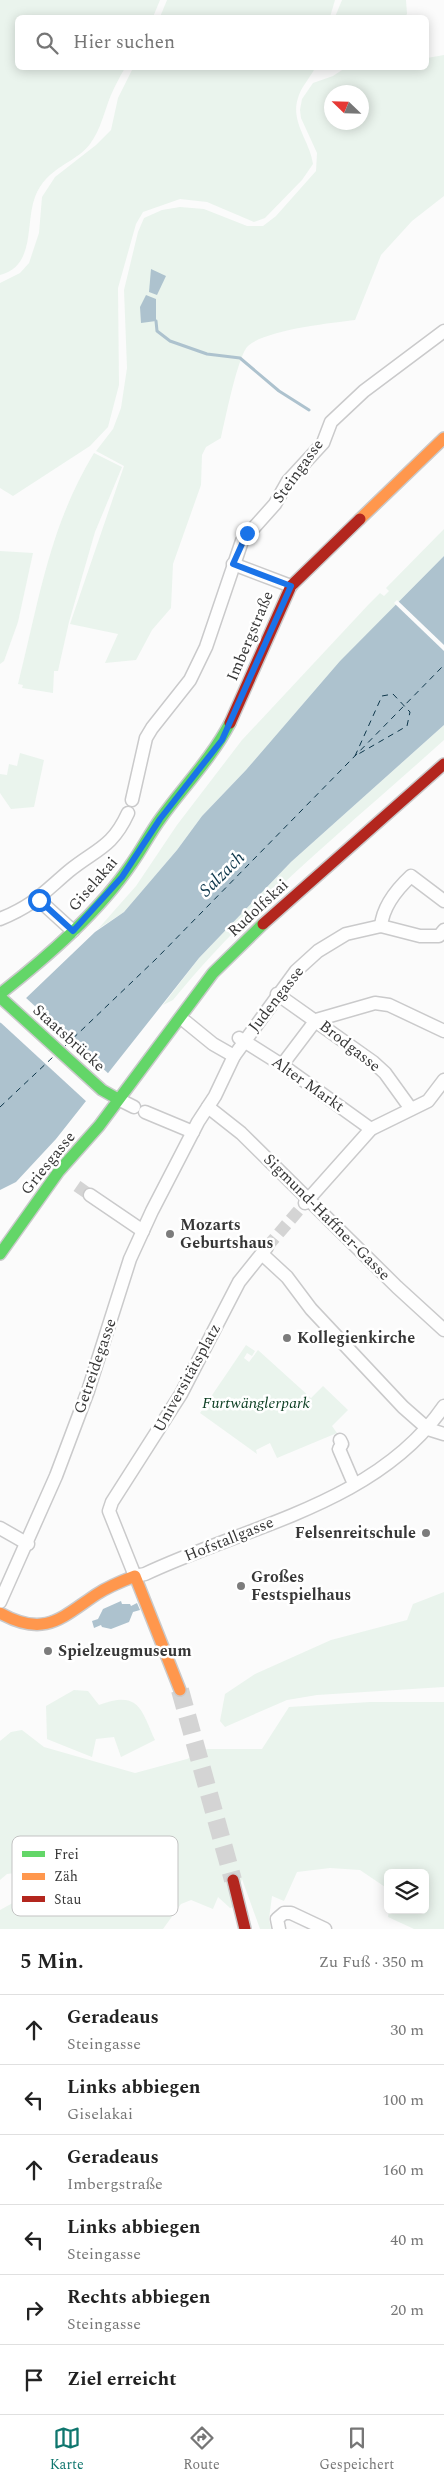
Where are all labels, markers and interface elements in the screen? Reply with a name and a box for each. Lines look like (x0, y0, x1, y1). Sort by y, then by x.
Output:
search box (15, 15, 429, 70)
text: Hier suchen (73, 28, 175, 57)
icon: search (33, 29, 61, 57)
north arrow (324, 85, 369, 130)
street label: Steingasse (267, 434, 329, 508)
route end (236, 522, 259, 545)
street label: Imbergstraße (220, 587, 280, 685)
water label: Salzach (193, 845, 251, 903)
street label: Giselakai (62, 851, 124, 917)
street label: Rudolfskai (222, 873, 294, 943)
route start (28, 889, 51, 912)
street label: Judengasse (242, 961, 310, 1037)
street label: Staatsbrücke (27, 999, 111, 1077)
street label: Brodgasse (314, 1014, 386, 1078)
street label: Alter Markt (267, 1050, 350, 1118)
street label: Griesgasse (15, 1126, 81, 1200)
street label: Sigmund-Haffner-Gasse (258, 1148, 396, 1286)
place label: Mozarts Geburtshaus (180, 1213, 273, 1255)
marker: Mozarts Geburtshaus (164, 1228, 176, 1240)
street label: Getreidegasse (67, 1315, 123, 1417)
street label: Universitätsplatz (147, 1319, 227, 1437)
place label: Kollegienkirche (297, 1326, 415, 1350)
marker: Kollegienkirche (281, 1332, 293, 1344)
park label: Furtwänglerpark (202, 1391, 311, 1415)
street label: Hofstallgasse (181, 1510, 277, 1568)
place label: Felsenreitschule (295, 1521, 416, 1545)
marker: Felsenreitschule (420, 1527, 432, 1539)
place label: Großes Festspielhaus (251, 1565, 351, 1607)
marker: Großes Festspielhaus (235, 1580, 247, 1592)
place label: Spielzeugmuseum (58, 1639, 192, 1663)
marker: Spielzeugmuseum (42, 1645, 54, 1657)
legend (12, 1836, 178, 1916)
text: Frei (54, 1844, 79, 1865)
text: Zäh (54, 1866, 78, 1887)
map controls (384, 1869, 429, 1914)
button: layers (384, 1869, 429, 1914)
text: Stau (54, 1889, 81, 1910)
text: 5 Min. (20, 1946, 84, 1978)
text: Zu Fuß · 350 m (319, 1950, 424, 1974)
text: Geradeaus (67, 2003, 159, 2032)
icon: ahead (20, 2016, 48, 2044)
text: 30 m (390, 2018, 424, 2042)
text: Steingasse (67, 2032, 141, 2056)
text: Links abbiegen (67, 2073, 201, 2102)
icon: left (20, 2086, 48, 2114)
text: 100 m (382, 2088, 424, 2112)
text: Giselakai (67, 2102, 133, 2126)
text: Geradeaus (67, 2143, 159, 2172)
icon: ahead (20, 2156, 48, 2184)
text: 160 m (382, 2158, 424, 2182)
text: Imbergstraße (67, 2172, 163, 2196)
text: Links abbiegen (67, 2213, 201, 2242)
icon: left (20, 2226, 48, 2254)
text: 40 m (390, 2228, 424, 2252)
text: Steingasse (67, 2242, 141, 2266)
text: Rechts abbiegen (67, 2283, 211, 2312)
icon: right (20, 2296, 48, 2324)
text: 20 m (390, 2298, 424, 2322)
text: Steingasse (67, 2312, 141, 2336)
text: Ziel erreicht (67, 2365, 177, 2394)
icon: arrive (20, 2366, 48, 2394)
tab: Karte (50, 2424, 84, 2475)
tab: Route (183, 2424, 220, 2475)
tab: Gespeichert (319, 2424, 394, 2475)

